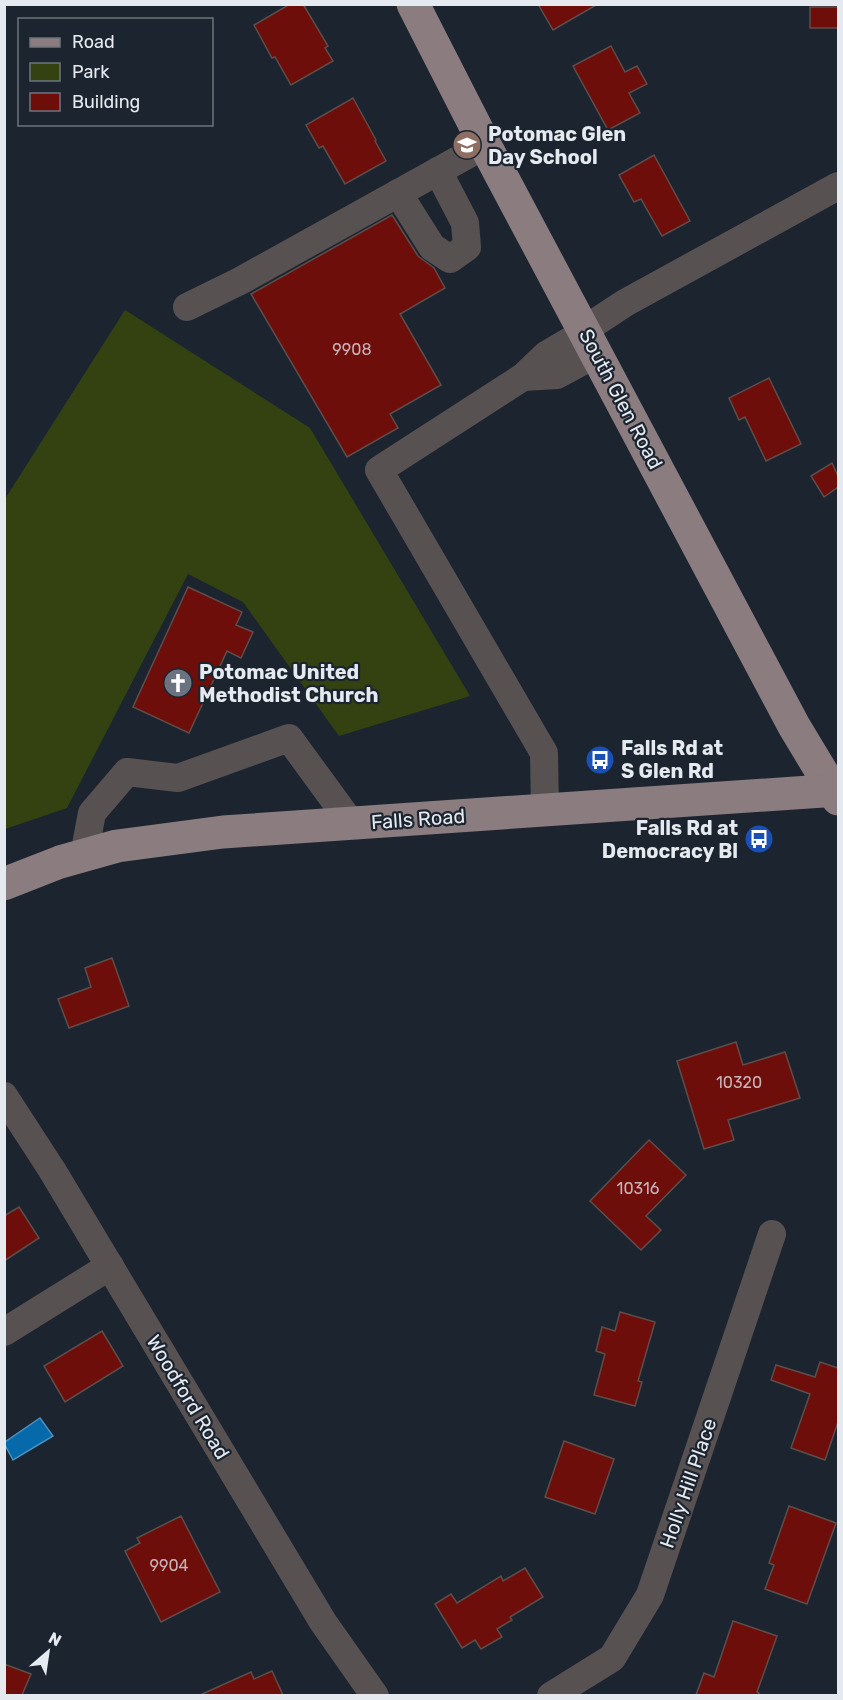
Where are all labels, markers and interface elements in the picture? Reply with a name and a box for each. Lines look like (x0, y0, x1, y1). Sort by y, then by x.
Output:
legend (18, 18, 213, 126)
text: Road (72, 31, 115, 53)
text: Park (72, 61, 110, 83)
text: Building (72, 91, 140, 113)
place label: Potomac Glen Day School (488, 122, 626, 169)
school or university icon: Potomac Glen Day School (451, 129, 483, 161)
street label: South Glen Road (574, 325, 668, 473)
house number: 9908 (332, 340, 372, 359)
place label: Potomac United Methodist Church (199, 660, 379, 707)
church icon: Potomac United Methodist Church (162, 667, 194, 699)
place label: Falls Rd at S Glen Rd (621, 736, 723, 783)
bus stop icon: Falls Rd at S Glen Rd (584, 744, 616, 776)
street label: Falls Road (370, 804, 466, 834)
place label: Falls Rd at Democracy Bl (602, 816, 738, 863)
bus stop icon: Falls Rd at Democracy Bl (743, 823, 775, 855)
house number: 10320 (716, 1073, 762, 1092)
house number: 10316 (617, 1179, 660, 1198)
street label: Woodford Road (141, 1330, 235, 1464)
street label: Holly Hill Place (655, 1415, 721, 1551)
house number: 9904 (149, 1556, 189, 1575)
north arrow (18, 1622, 78, 1682)
text: N (45, 1628, 65, 1650)

